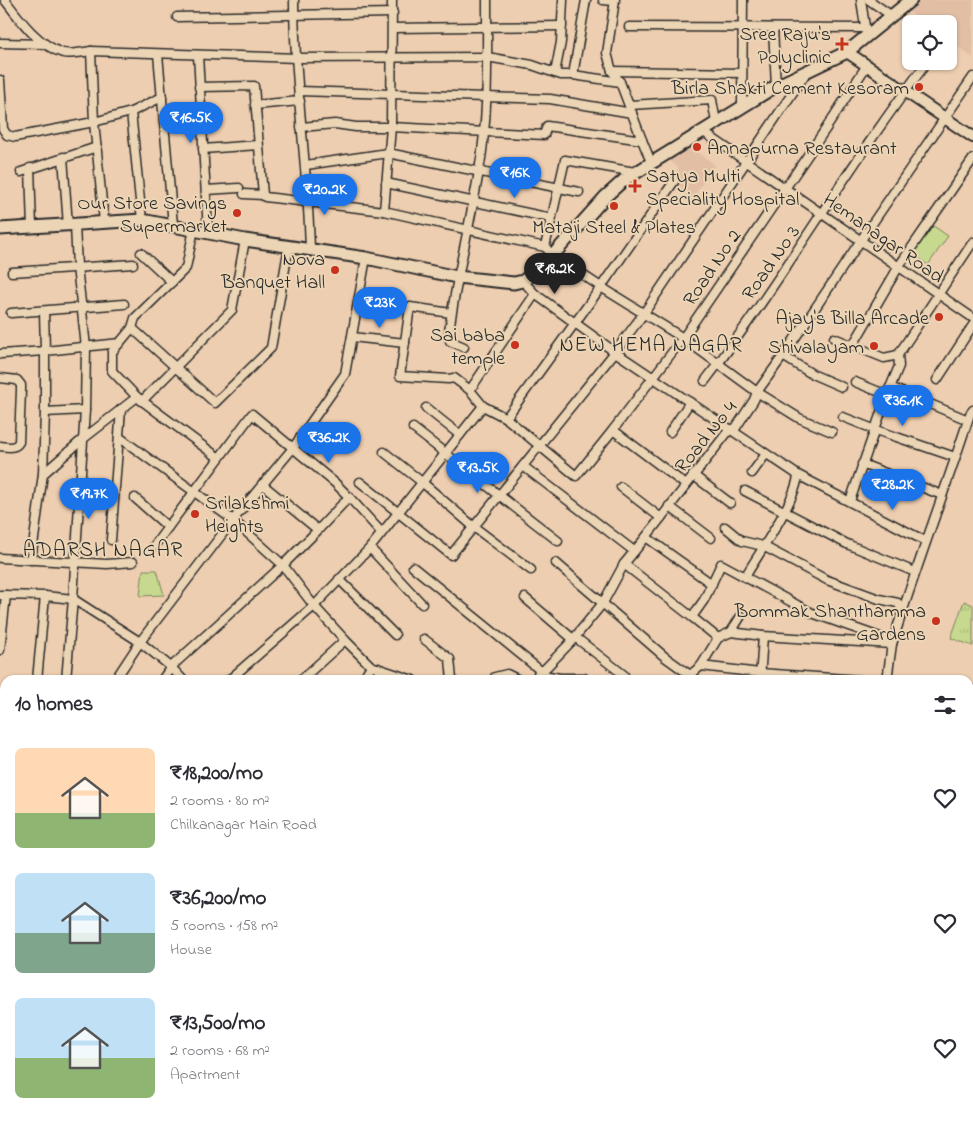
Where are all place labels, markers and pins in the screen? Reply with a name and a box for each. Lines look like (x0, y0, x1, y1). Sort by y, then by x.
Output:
place label: Sree Raju's Polyclinic (740, 21, 831, 73)
marker: Sree Raju's Polyclinic (835, 37, 849, 51)
place label: Birla Shakti Cement Kesoram (671, 75, 909, 104)
marker: Birla Shakti Cement Kesoram (913, 81, 925, 93)
pin: ₹16.5K (150, 102, 232, 144)
place label: Annapurna Restaurant (707, 135, 897, 164)
marker: Annapurna Restaurant (691, 141, 703, 153)
pin: ₹16K (485, 156, 545, 199)
place label: Satya Multi Speciality Hospital (646, 163, 799, 215)
pin: ₹20.2K (284, 174, 366, 216)
marker: Satya Multi Speciality Hospital (628, 179, 642, 193)
place label: Our Store Savings Supermarket (77, 190, 227, 242)
marker: Mataji Steel & Plates (608, 200, 620, 212)
marker: Our Store Savings Supermarket (231, 207, 243, 219)
place label: Mataji Steel & Plates (532, 214, 696, 243)
place label: Nova Banquet Hall (220, 246, 325, 298)
pin: ₹18.2K (514, 252, 596, 295)
marker: Nova Banquet Hall (329, 264, 341, 276)
pin: ₹23K (350, 286, 410, 329)
place label: Ajay's Billa Arcade (776, 305, 929, 334)
marker: Ajay's Billa Arcade (933, 311, 945, 323)
place label: Sai baba temple (430, 322, 505, 374)
place label: Shivalayam (768, 334, 864, 363)
marker: Sai baba temple (509, 339, 521, 351)
marker: Shivalayam (868, 340, 880, 352)
pin: ₹36.1K (862, 384, 944, 427)
pin: ₹36.2K (288, 422, 370, 464)
pin: ₹13.5K (437, 452, 519, 494)
pin: ₹28.2K (852, 468, 934, 511)
pin: ₹19.7K (48, 478, 130, 520)
place label: Srilakshmi Heights (205, 490, 289, 543)
marker: Srilakshmi Heights (189, 508, 201, 520)
place label: Bommak Shanthamma Gardens (734, 598, 926, 650)
marker: Bommak Shanthamma Gardens (930, 615, 942, 627)

